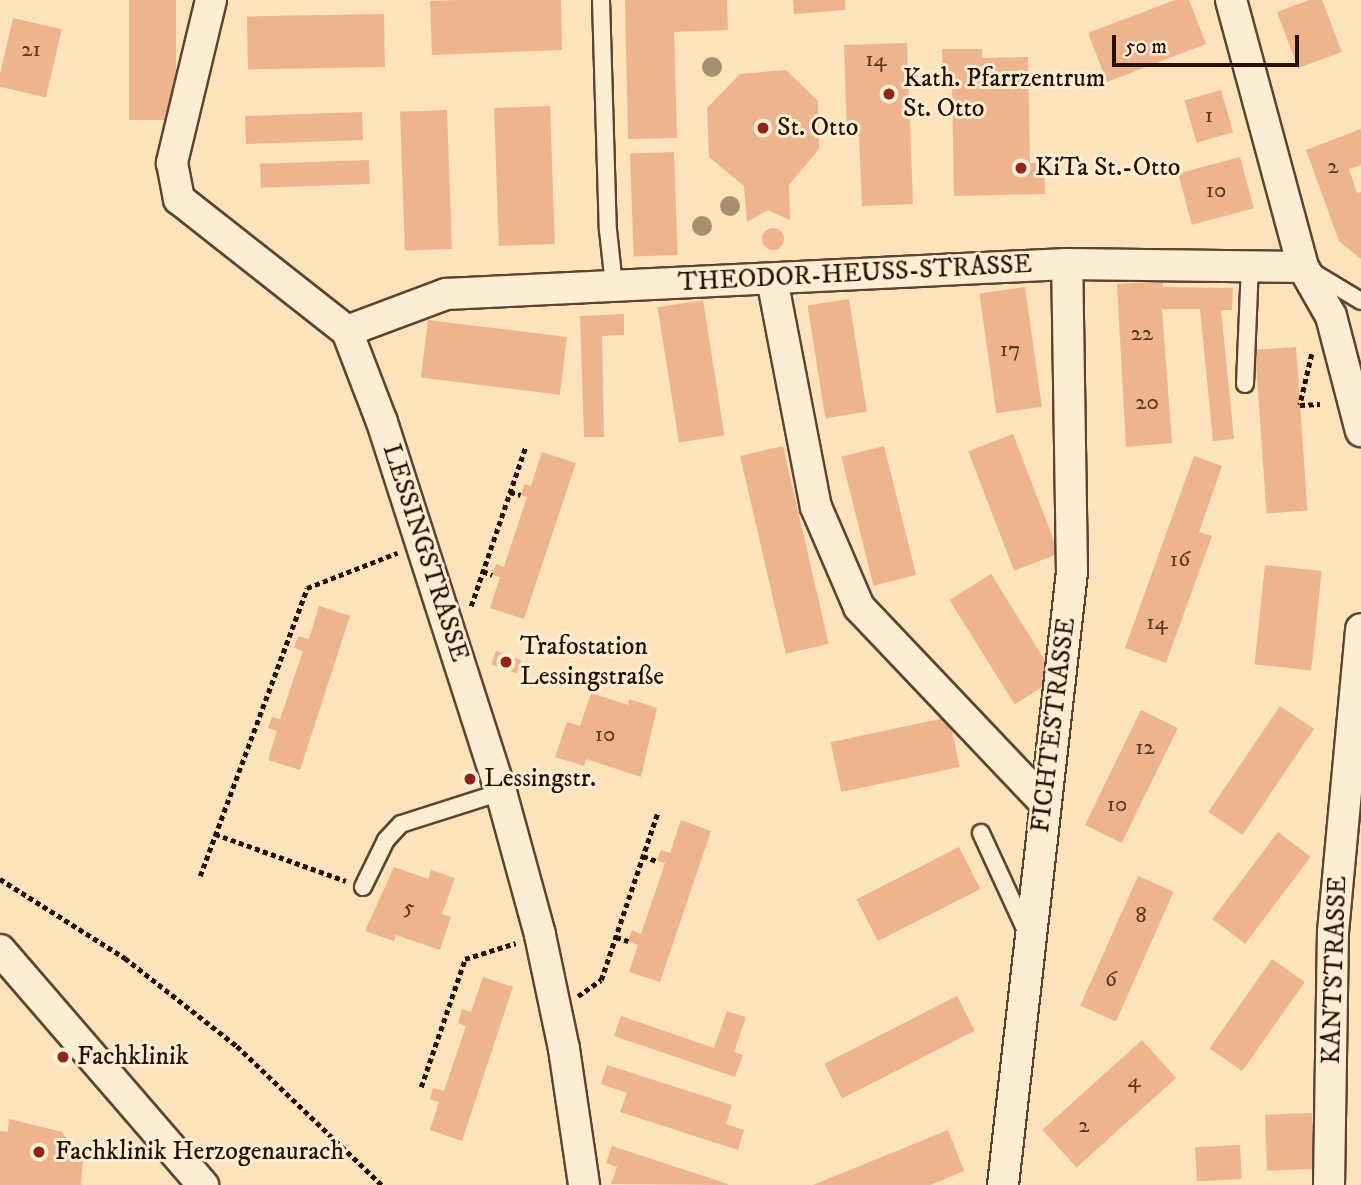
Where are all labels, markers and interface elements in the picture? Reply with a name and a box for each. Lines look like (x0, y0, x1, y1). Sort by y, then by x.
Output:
scale bar (1116, 21, 1303, 65)
text: 50 m (1125, 34, 1167, 60)
house number: 21 (21, 36, 41, 64)
house number: 14 (865, 46, 887, 74)
place label: Kath. Pfarrzentrum St. Otto (903, 63, 1105, 124)
marker: Kath. Pfarrzentrum St. Otto (881, 86, 897, 102)
house number: 1 (1205, 102, 1213, 130)
place label: St. Otto (777, 112, 858, 144)
marker: St. Otto (755, 120, 771, 136)
place label: KiTa St.-Otto (1035, 152, 1180, 184)
house number: 2 (1327, 153, 1339, 181)
marker: KiTa St.-Otto (1013, 160, 1029, 176)
house number: 10 (1206, 177, 1226, 205)
street label: THEODOR-HEUSS-STRASSE (677, 249, 1033, 299)
house number: 22 (1131, 320, 1153, 348)
house number: 17 (1000, 336, 1020, 364)
house number: 20 (1135, 389, 1159, 417)
street label: LESSINGSTRASSE (375, 440, 475, 666)
house number: 16 (1170, 546, 1190, 574)
house number: 14 (1146, 609, 1168, 637)
street label: FICHTESTRASSE (1025, 616, 1083, 834)
place label: Trafostation Lessingstraße (520, 631, 664, 692)
marker: Trafostation Lessingstraße (498, 654, 514, 670)
house number: 10 (595, 721, 615, 749)
house number: 12 (1135, 734, 1155, 762)
place label: Lessingstr. (484, 763, 596, 795)
marker: Lessingstr. (462, 771, 478, 787)
house number: 10 (1107, 791, 1127, 819)
street label: KANTSTRASSE (1316, 875, 1354, 1065)
house number: 5 (403, 894, 415, 922)
house number: 8 (1135, 902, 1147, 930)
house number: 6 (1105, 966, 1117, 994)
place label: Fachklinik (77, 1041, 189, 1073)
marker: Fachklinik (55, 1049, 71, 1065)
house number: 4 (1127, 1067, 1141, 1095)
house number: 2 (1078, 1112, 1090, 1140)
place label: Fachklinik Herzogenaurach (55, 1136, 344, 1168)
marker: Fachklinik Herzogenaurach (29, 1142, 49, 1162)

